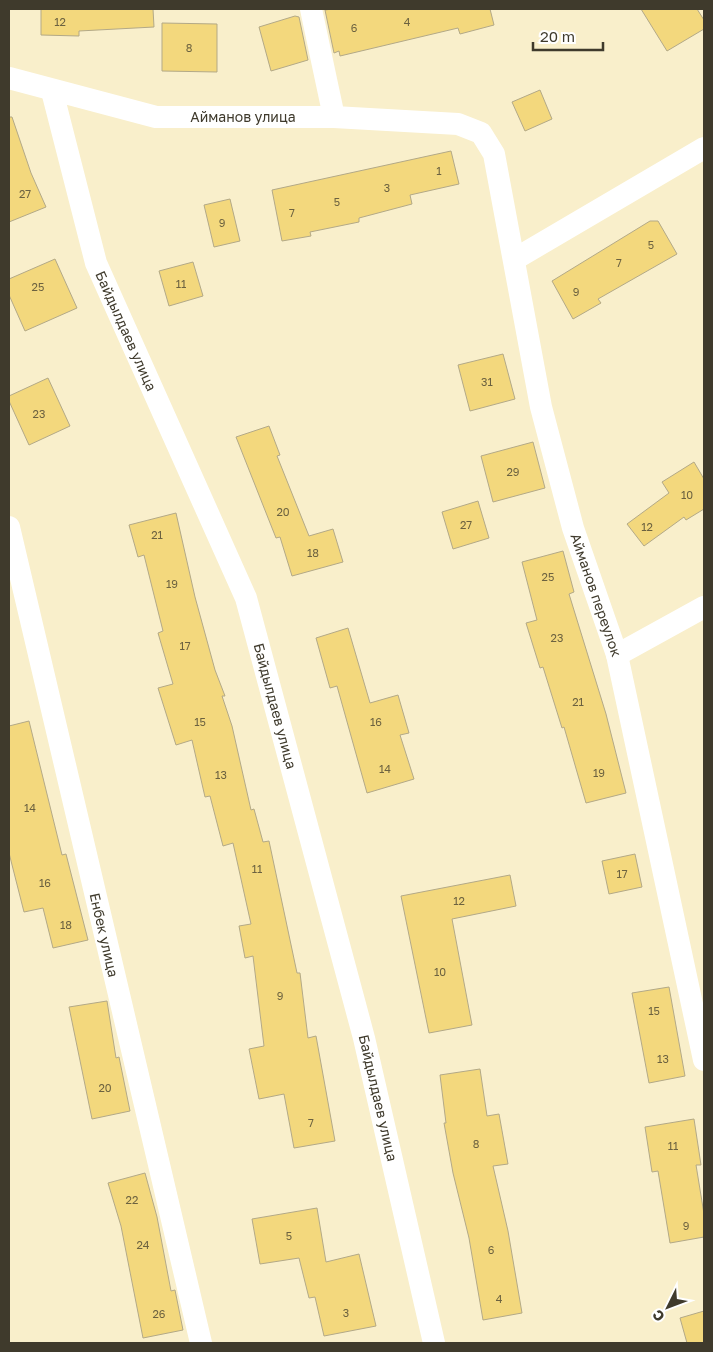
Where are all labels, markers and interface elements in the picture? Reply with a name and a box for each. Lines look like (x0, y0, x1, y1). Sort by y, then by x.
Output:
house number: 12 (54, 15, 66, 28)
house number: 4 (404, 15, 411, 28)
scale bar (533, 20, 603, 52)
house number: 6 (351, 21, 358, 34)
text: 20 m (540, 27, 575, 45)
house number: 8 (186, 41, 193, 54)
street label: Айманов улица (190, 108, 296, 125)
house number: 1 (436, 164, 442, 177)
house number: 3 (384, 181, 390, 194)
house number: 27 (19, 187, 31, 200)
house number: 5 (334, 195, 340, 208)
house number: 7 (289, 206, 295, 219)
house number: 9 (219, 216, 225, 229)
house number: 5 (648, 238, 654, 251)
house number: 7 (616, 256, 622, 269)
street label: Байдылдаев улица (92, 268, 161, 394)
house number: 11 (176, 277, 186, 290)
house number: 25 (32, 280, 44, 293)
house number: 9 (573, 285, 579, 298)
house number: 31 (481, 375, 493, 388)
house number: 23 (33, 407, 45, 420)
house number: 29 (506, 465, 520, 478)
house number: 10 (681, 488, 693, 501)
house number: 20 (276, 505, 290, 518)
house number: 27 (460, 518, 472, 531)
house number: 12 (641, 520, 653, 533)
house number: 21 (151, 528, 163, 541)
street label: Айманов переулок (567, 531, 626, 659)
house number: 18 (307, 546, 319, 559)
house number: 25 (542, 570, 554, 583)
house number: 19 (166, 577, 178, 590)
house number: 23 (551, 631, 563, 644)
house number: 17 (179, 639, 191, 652)
street label: Байдылдаев улица (250, 641, 300, 771)
house number: 21 (572, 695, 584, 708)
house number: 15 (194, 715, 206, 728)
house number: 16 (370, 715, 382, 728)
house number: 14 (379, 762, 391, 775)
house number: 19 (593, 766, 605, 779)
house number: 13 (215, 768, 227, 781)
house number: 14 (24, 801, 36, 814)
house number: 11 (252, 862, 262, 875)
house number: 17 (616, 867, 628, 880)
house number: 16 (39, 876, 51, 889)
street label: Енбек улица (87, 891, 122, 979)
house number: 12 (453, 894, 465, 907)
house number: 18 (60, 918, 72, 931)
house number: 10 (434, 965, 446, 978)
house number: 9 (277, 989, 283, 1002)
house number: 15 (648, 1004, 660, 1017)
street label: Байдылдаев улица (356, 1033, 401, 1163)
house number: 13 (657, 1052, 669, 1065)
house number: 20 (98, 1081, 112, 1094)
house number: 7 (308, 1116, 314, 1129)
house number: 8 (473, 1137, 480, 1150)
house number: 11 (668, 1139, 678, 1152)
house number: 22 (126, 1193, 138, 1206)
house number: 9 (683, 1219, 689, 1232)
house number: 5 (286, 1229, 292, 1242)
house number: 24 (136, 1238, 150, 1251)
house number: 6 (488, 1243, 495, 1256)
north arrow (643, 1282, 693, 1332)
house number: 4 (496, 1292, 503, 1305)
house number: 3 (343, 1306, 349, 1319)
house number: 26 (152, 1307, 166, 1320)
text: С (648, 1307, 668, 1325)

